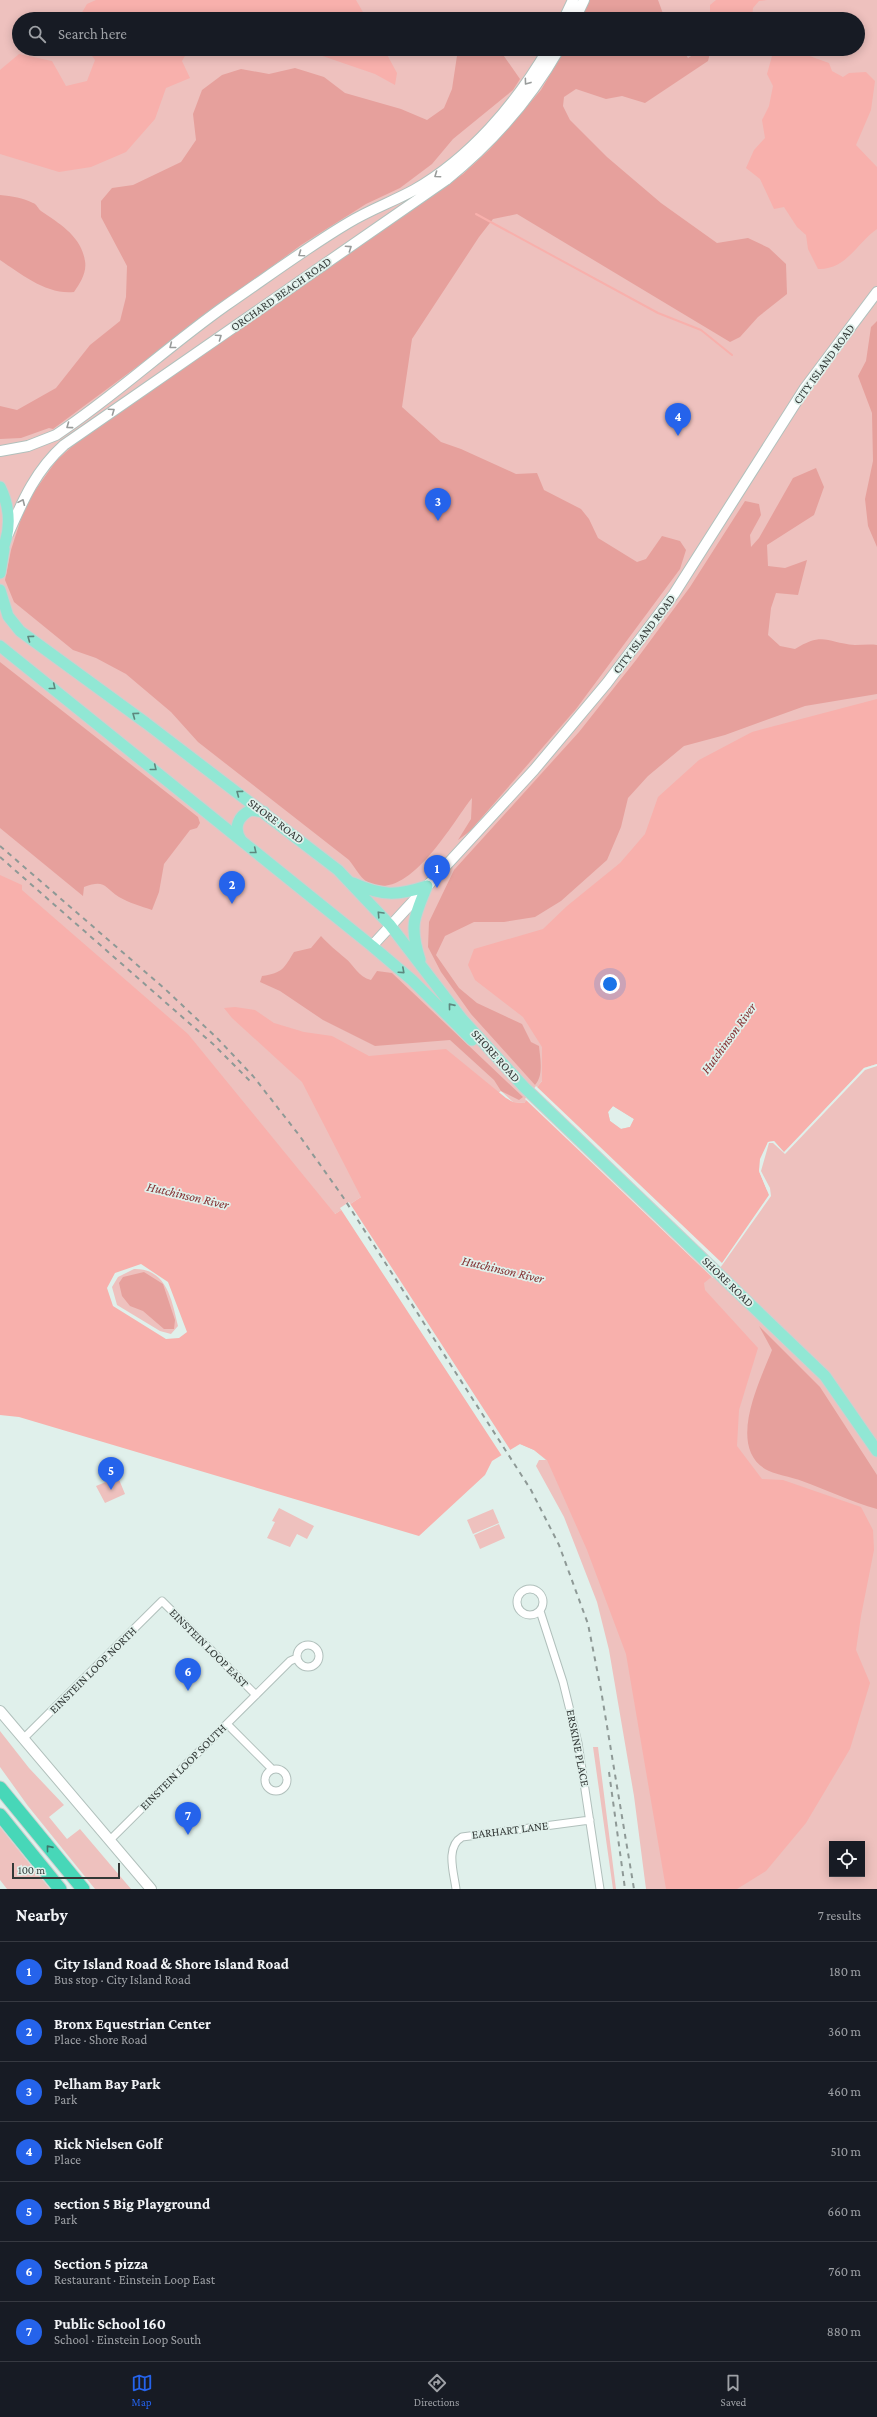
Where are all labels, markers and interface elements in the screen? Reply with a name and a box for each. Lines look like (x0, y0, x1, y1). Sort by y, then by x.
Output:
search box (12, 12, 865, 56)
icon: search (26, 23, 48, 45)
text: Search here (58, 26, 127, 42)
one-way arrow (524, 78, 532, 85)
one-way arrow (434, 170, 441, 177)
one-way arrow (345, 245, 352, 253)
one-way arrow (298, 249, 305, 256)
street label: ORCHARD BEACH ROAD (228, 254, 334, 334)
street label: CITY ISLAND ROAD (790, 321, 858, 407)
one-way arrow (215, 334, 222, 342)
one-way arrow (169, 341, 176, 348)
pin: 4 (665, 403, 691, 436)
one-way arrow (108, 408, 115, 416)
one-way arrow (66, 421, 73, 428)
pin: 3 (425, 488, 451, 521)
one-way arrow (17, 498, 25, 506)
street label: CITY ISLAND ROAD (610, 592, 678, 676)
one-way arrow (27, 635, 34, 643)
one-way arrow (48, 682, 55, 689)
one-way arrow (132, 712, 139, 720)
one-way arrow (150, 764, 157, 771)
one-way arrow (236, 791, 243, 798)
street label: SHORE ROAD (245, 795, 307, 847)
one-way arrow (250, 847, 257, 854)
pin: 1 (424, 855, 450, 888)
pin: 2 (219, 871, 245, 904)
one-way arrow (377, 911, 384, 919)
one-way arrow (397, 967, 404, 974)
your location (600, 974, 620, 994)
water label: Hutchinson River (698, 1000, 759, 1077)
one-way arrow (449, 1003, 456, 1010)
street label: SHORE ROAD (469, 1027, 523, 1085)
water label: Hutchinson River (145, 1179, 231, 1212)
water label: Hutchinson River (460, 1253, 546, 1286)
street label: SHORE ROAD (699, 1254, 757, 1310)
pin: 5 (98, 1457, 124, 1490)
street label: EINSTEIN LOOP EAST (167, 1606, 252, 1691)
street label: EINSTEIN LOOP NORTH (47, 1623, 140, 1716)
pin: 6 (175, 1658, 201, 1691)
street label: ERSKINE PLACE (564, 1708, 592, 1788)
street label: EINSTEIN LOOP SOUTH (137, 1721, 229, 1813)
pin: 7 (175, 1802, 201, 1835)
street label: EARHART LANE (471, 1818, 550, 1842)
map controls (829, 1841, 865, 1877)
button: locate (829, 1841, 865, 1877)
one-way arrow (47, 1846, 54, 1853)
scale bar (12, 1861, 120, 1880)
text: 100 m (18, 1864, 45, 1876)
text: Nearby (16, 1906, 68, 1925)
text: 7 results (818, 1908, 861, 1923)
text: City Island Road & Shore Island Road (54, 1956, 289, 1972)
text: 1 (27, 1964, 31, 1979)
text: 180 m (829, 1964, 861, 1979)
text: Bus stop · City Island Road (54, 1972, 191, 1987)
text: Bronx Equestrian Center (54, 2016, 211, 2032)
text: 2 (26, 2024, 32, 2039)
text: 360 m (828, 2024, 861, 2039)
text: Place · Shore Road (54, 2032, 147, 2047)
text: Pelham Bay Park (54, 2076, 161, 2092)
text: 3 (26, 2084, 32, 2099)
text: 460 m (828, 2084, 861, 2099)
text: Park (54, 2092, 77, 2107)
text: Rick Nielsen Golf (54, 2136, 162, 2152)
text: 4 (25, 2144, 33, 2159)
text: 510 m (830, 2144, 861, 2159)
text: Place (54, 2152, 81, 2167)
text: section 5 Big Playground (54, 2196, 210, 2212)
text: 5 (26, 2204, 32, 2219)
text: 660 m (828, 2204, 861, 2219)
text: Park (54, 2212, 77, 2227)
text: Section 5 pizza (54, 2256, 148, 2272)
text: 6 (25, 2264, 33, 2279)
text: 760 m (828, 2264, 861, 2279)
text: Restaurant · Einstein Loop East (54, 2272, 215, 2287)
text: Public School 160 (54, 2316, 166, 2332)
text: 7 (26, 2324, 32, 2339)
text: 880 m (827, 2324, 861, 2339)
text: School · Einstein Loop South (54, 2332, 201, 2347)
tab: Map (131, 2372, 153, 2408)
tab: Directions (414, 2372, 459, 2408)
tab: Saved (721, 2372, 746, 2408)

